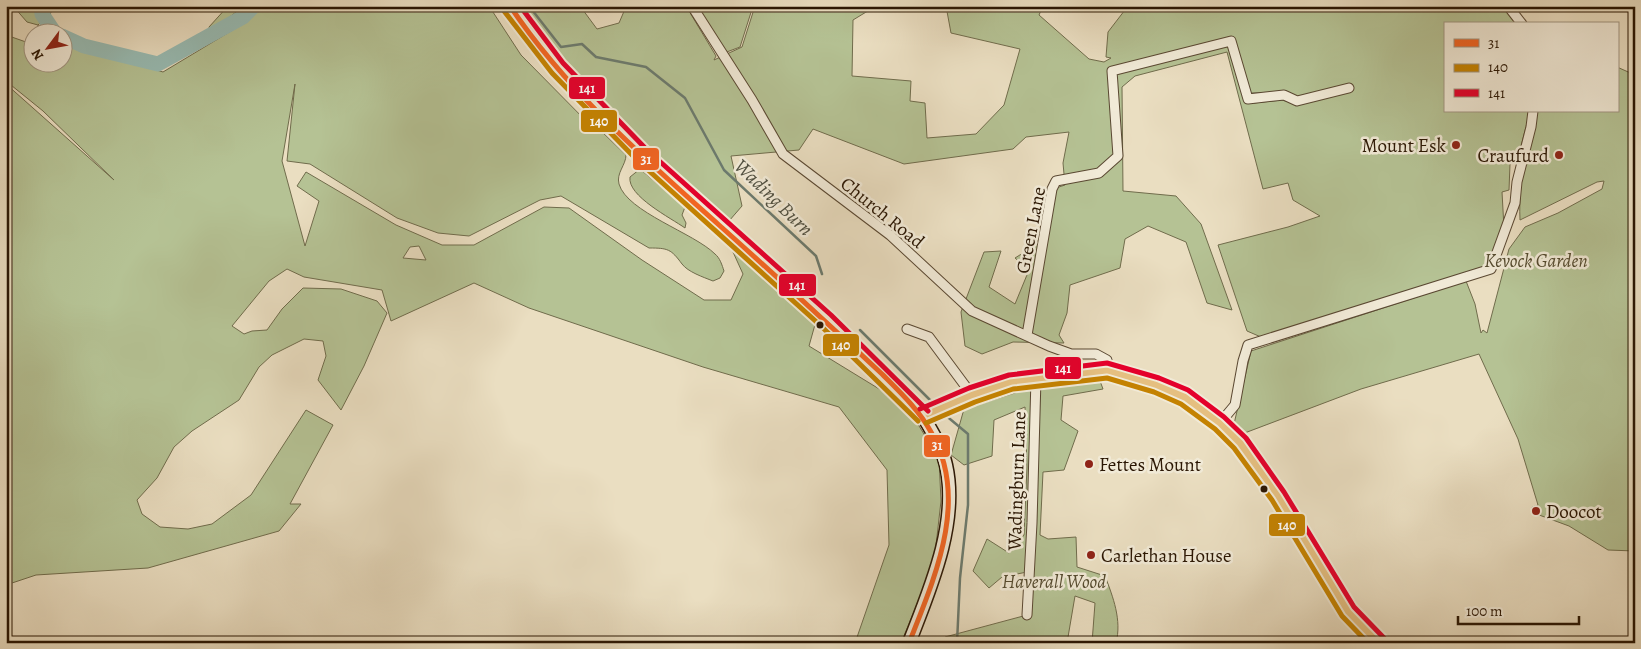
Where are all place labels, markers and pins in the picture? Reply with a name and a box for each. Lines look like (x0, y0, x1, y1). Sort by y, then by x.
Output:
place label: Mount Esk (1362, 133, 1447, 159)
marker: Mount Esk (1450, 139, 1462, 151)
place label: Craufurd (1477, 143, 1550, 169)
marker: Craufurd (1553, 149, 1565, 161)
unlabelled marker (815, 320, 825, 330)
place label: Fettes Mount (1099, 452, 1201, 478)
marker: Fettes Mount (1083, 458, 1095, 470)
unlabelled marker (1259, 484, 1269, 494)
place label: Doocot (1546, 499, 1602, 525)
marker: Doocot (1530, 505, 1542, 517)
place label: Carlethan House (1101, 543, 1231, 569)
marker: Carlethan House (1085, 549, 1097, 561)

